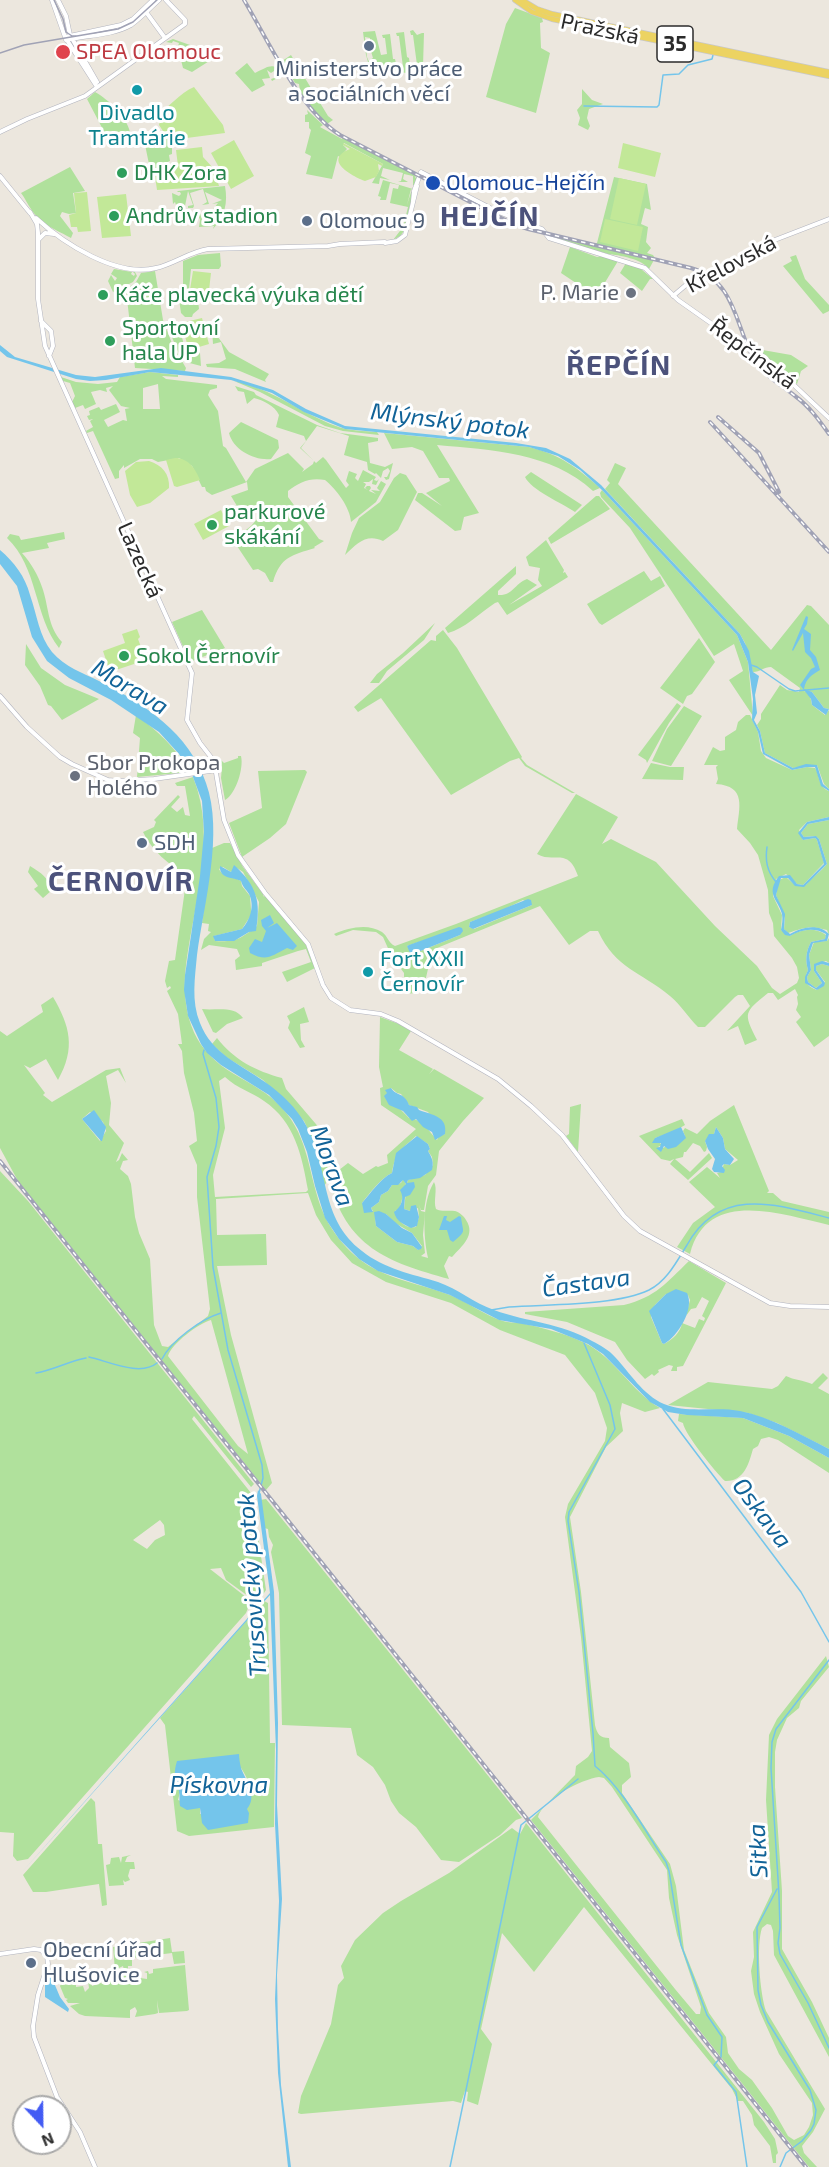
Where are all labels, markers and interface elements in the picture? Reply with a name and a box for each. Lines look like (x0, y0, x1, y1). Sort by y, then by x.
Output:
street label: Pražská (558, 8, 642, 50)
road number: 35 (657, 26, 693, 62)
place label: SPEA Olomouc (76, 39, 221, 65)
marker: Ministerstvo práce a sociálních věcí (362, 39, 376, 53)
marker: SPEA Olomouc (54, 43, 72, 61)
place label: Ministerstvo práce a sociálních věcí (275, 56, 463, 107)
marker: Divadlo Tramtárie (130, 83, 144, 97)
place label: Divadlo Tramtárie (88, 100, 186, 152)
place label: DHK Zora (134, 160, 227, 186)
marker: DHK Zora (115, 166, 129, 180)
place label: Olomouc-Hejčín (446, 170, 605, 196)
marker: Olomouc-Hejčín (424, 174, 442, 192)
district label: HEJČÍN (440, 200, 540, 234)
place label: Andrův stadion (126, 203, 278, 229)
place label: Olomouc 9 (319, 208, 425, 234)
marker: Andrův stadion (107, 209, 121, 223)
marker: Olomouc 9 (300, 214, 314, 228)
street label: Křelovská (681, 229, 781, 299)
place label: P. Marie (540, 280, 619, 306)
place label: Káče plavecká výuka dětí (115, 282, 363, 308)
marker: P. Marie (624, 286, 638, 300)
marker: Káče plavecká výuka dětí (96, 288, 110, 302)
street label: Řepčínská (705, 313, 801, 395)
place label: Sportovní hala UP (122, 315, 219, 366)
marker: Sportovní hala UP (103, 334, 117, 348)
district label: ŘEPČÍN (566, 349, 672, 383)
water label: Mlýnský potok (369, 397, 531, 445)
place label: parkurové skákání (224, 499, 326, 550)
street label: Lazecká (112, 518, 168, 602)
marker: parkurové skákání (205, 518, 219, 532)
place label: Sokol Černovír (136, 643, 280, 669)
marker: Sokol Černovír (117, 649, 131, 663)
water label: Morava (87, 653, 173, 721)
place label: Sbor Prokopa Holého (87, 750, 220, 802)
marker: Sbor Prokopa Holého (68, 769, 82, 783)
place label: SDH (154, 830, 196, 856)
marker: SDH (135, 836, 149, 850)
district label: ČERNOVÍR (48, 865, 194, 899)
place label: Fort XXII Černovír (380, 946, 465, 998)
marker: Fort XXII Černovír (361, 965, 375, 979)
water label: Morava (304, 1122, 360, 1210)
water label: Častava (540, 1263, 632, 1303)
water label: Oskava (726, 1472, 798, 1554)
water label: Trusovický potok (231, 1492, 273, 1678)
water label: Pískovna (170, 1771, 268, 1799)
water label: Sitka (742, 1823, 774, 1879)
place label: Obecní úřad Hlušovice (43, 1937, 162, 1988)
marker: Obecní úřad Hlušovice (24, 1956, 38, 1970)
north arrow (12, 2095, 72, 2155)
text: N (39, 2129, 57, 2151)

